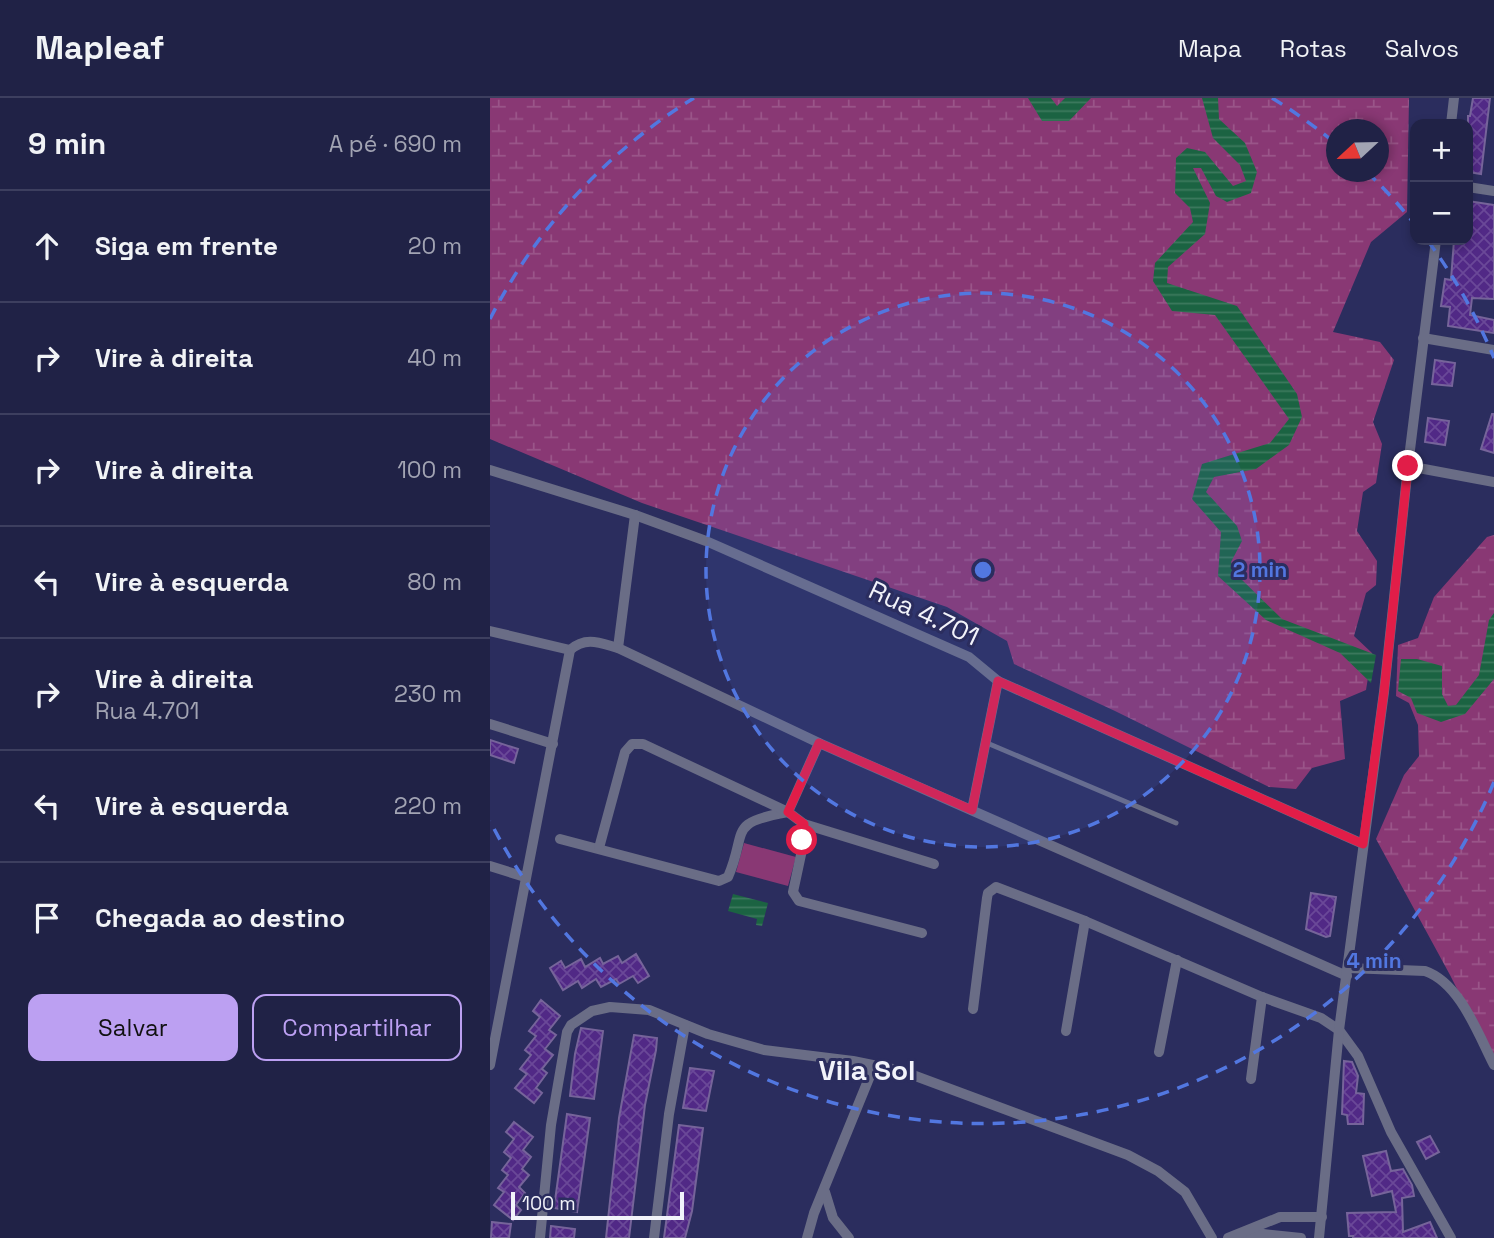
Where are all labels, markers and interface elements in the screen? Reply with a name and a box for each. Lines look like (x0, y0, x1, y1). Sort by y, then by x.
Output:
text: Mapleaf (35, 27, 164, 69)
text: Mapa (1178, 33, 1242, 64)
text: Rotas (1280, 33, 1347, 64)
text: Salvos (1385, 33, 1459, 64)
north arrow (1326, 119, 1389, 182)
map controls (1410, 119, 1473, 245)
button: + (1410, 119, 1473, 182)
text: 9 min (28, 124, 106, 163)
text: A pé · 690 m (329, 129, 462, 159)
button: − (1410, 182, 1473, 245)
icon: ahead (28, 227, 66, 265)
text: Siga em frente (95, 229, 278, 263)
text: 20 m (408, 231, 462, 261)
icon: right (28, 339, 66, 377)
text: Vire à direita (95, 341, 253, 375)
text: 40 m (407, 343, 462, 373)
route end (1392, 450, 1423, 481)
icon: right (28, 451, 66, 489)
text: Vire à direita (95, 453, 253, 487)
text: 100 m (397, 455, 462, 485)
text: 2 min (1233, 556, 1287, 583)
centre of rings (971, 558, 995, 582)
icon: left (28, 563, 66, 601)
text: Vire à esquerda (95, 565, 289, 599)
text: 80 m (407, 567, 462, 597)
street label: Rua 4.701 (863, 573, 985, 653)
text: Vire à direita (95, 662, 253, 696)
icon: right (28, 675, 66, 713)
text: 230 m (394, 679, 462, 709)
text: Rua 4.701 (95, 696, 199, 726)
icon: left (28, 787, 66, 825)
text: Vire à esquerda (95, 789, 289, 823)
text: 220 m (394, 791, 462, 821)
route start (786, 824, 817, 855)
icon: arrive (28, 899, 66, 937)
text: Chegada ao destino (95, 901, 345, 935)
text: 4 min (1346, 947, 1402, 974)
button: Salvar (28, 994, 238, 1061)
button: Compartilhar (252, 994, 462, 1061)
district label: Vila Sol (818, 1052, 916, 1088)
scale bar (511, 1189, 684, 1221)
text: 100 m (522, 1191, 576, 1216)

